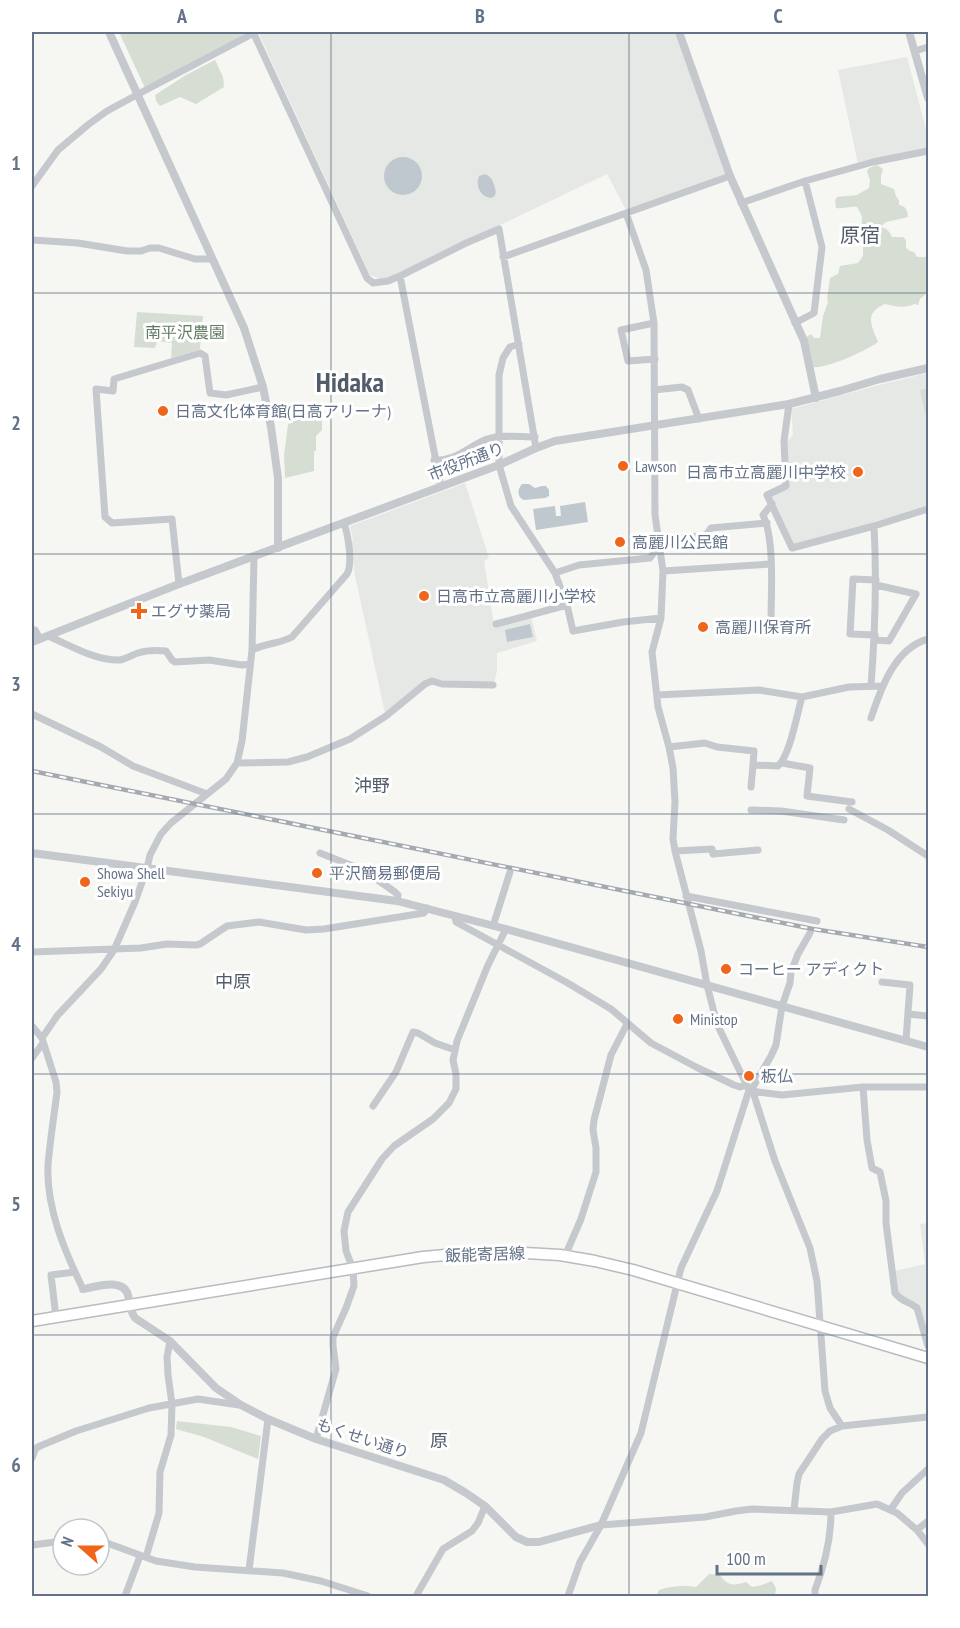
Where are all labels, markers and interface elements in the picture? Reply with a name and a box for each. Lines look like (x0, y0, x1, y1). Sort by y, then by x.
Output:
text: A (176, 3, 188, 29)
text: B (475, 3, 485, 29)
text: C (773, 3, 783, 29)
text: 1 (11, 150, 21, 176)
district label: 原宿 (840, 222, 880, 248)
park label: 南平沢農園 (145, 322, 225, 342)
district label: Hidaka (316, 363, 384, 400)
place label: 日高文化体育館(日高アリーナ) (175, 401, 391, 421)
marker: 日高文化体育館(日高アリーナ) (156, 404, 170, 418)
text: 2 (11, 410, 21, 436)
street label: 市役所通り (425, 437, 507, 485)
place label: Lawson (635, 456, 677, 476)
marker: Lawson (616, 459, 630, 473)
place label: 日高市立高麗川中学校 (686, 462, 846, 482)
marker: 日高市立高麗川中学校 (851, 465, 865, 479)
place label: 高麗川公民館 (632, 532, 728, 552)
marker: 高麗川公民館 (613, 535, 627, 549)
place label: 日高市立高麗川小学校 (436, 586, 596, 606)
marker: 日高市立高麗川小学校 (417, 589, 431, 603)
place label: エグサ薬局 (151, 601, 231, 621)
marker: エグサ薬局 (132, 604, 146, 618)
place label: 高麗川保育所 (715, 617, 811, 637)
marker: 高麗川保育所 (696, 620, 710, 634)
text: 3 (11, 671, 21, 697)
district label: 沖野 (354, 774, 390, 797)
place label: Showa Shell Sekiyu (97, 863, 165, 901)
place label: 平沢簡易郵便局 (329, 863, 441, 883)
marker: 平沢簡易郵便局 (310, 866, 324, 880)
marker: Showa Shell Sekiyu (78, 875, 92, 889)
text: 4 (11, 931, 21, 957)
place label: コーヒー アディクト (738, 959, 884, 979)
marker: コーヒー アディクト (719, 962, 733, 976)
district label: 中原 (215, 970, 251, 993)
place label: Ministop (690, 1009, 738, 1029)
marker: Ministop (671, 1012, 685, 1026)
place label: 板仏 (761, 1066, 793, 1086)
marker: 板仏 (742, 1069, 756, 1083)
text: 5 (11, 1191, 21, 1217)
street label: 飯能寄居線 (445, 1243, 525, 1265)
street label: もくせい通り (314, 1414, 412, 1462)
district label: 原 (430, 1429, 448, 1452)
text: 6 (11, 1452, 21, 1478)
north arrow (51, 1517, 111, 1577)
text: N (56, 1534, 78, 1549)
scale bar (717, 1538, 820, 1576)
text: 100 m (726, 1547, 766, 1570)

